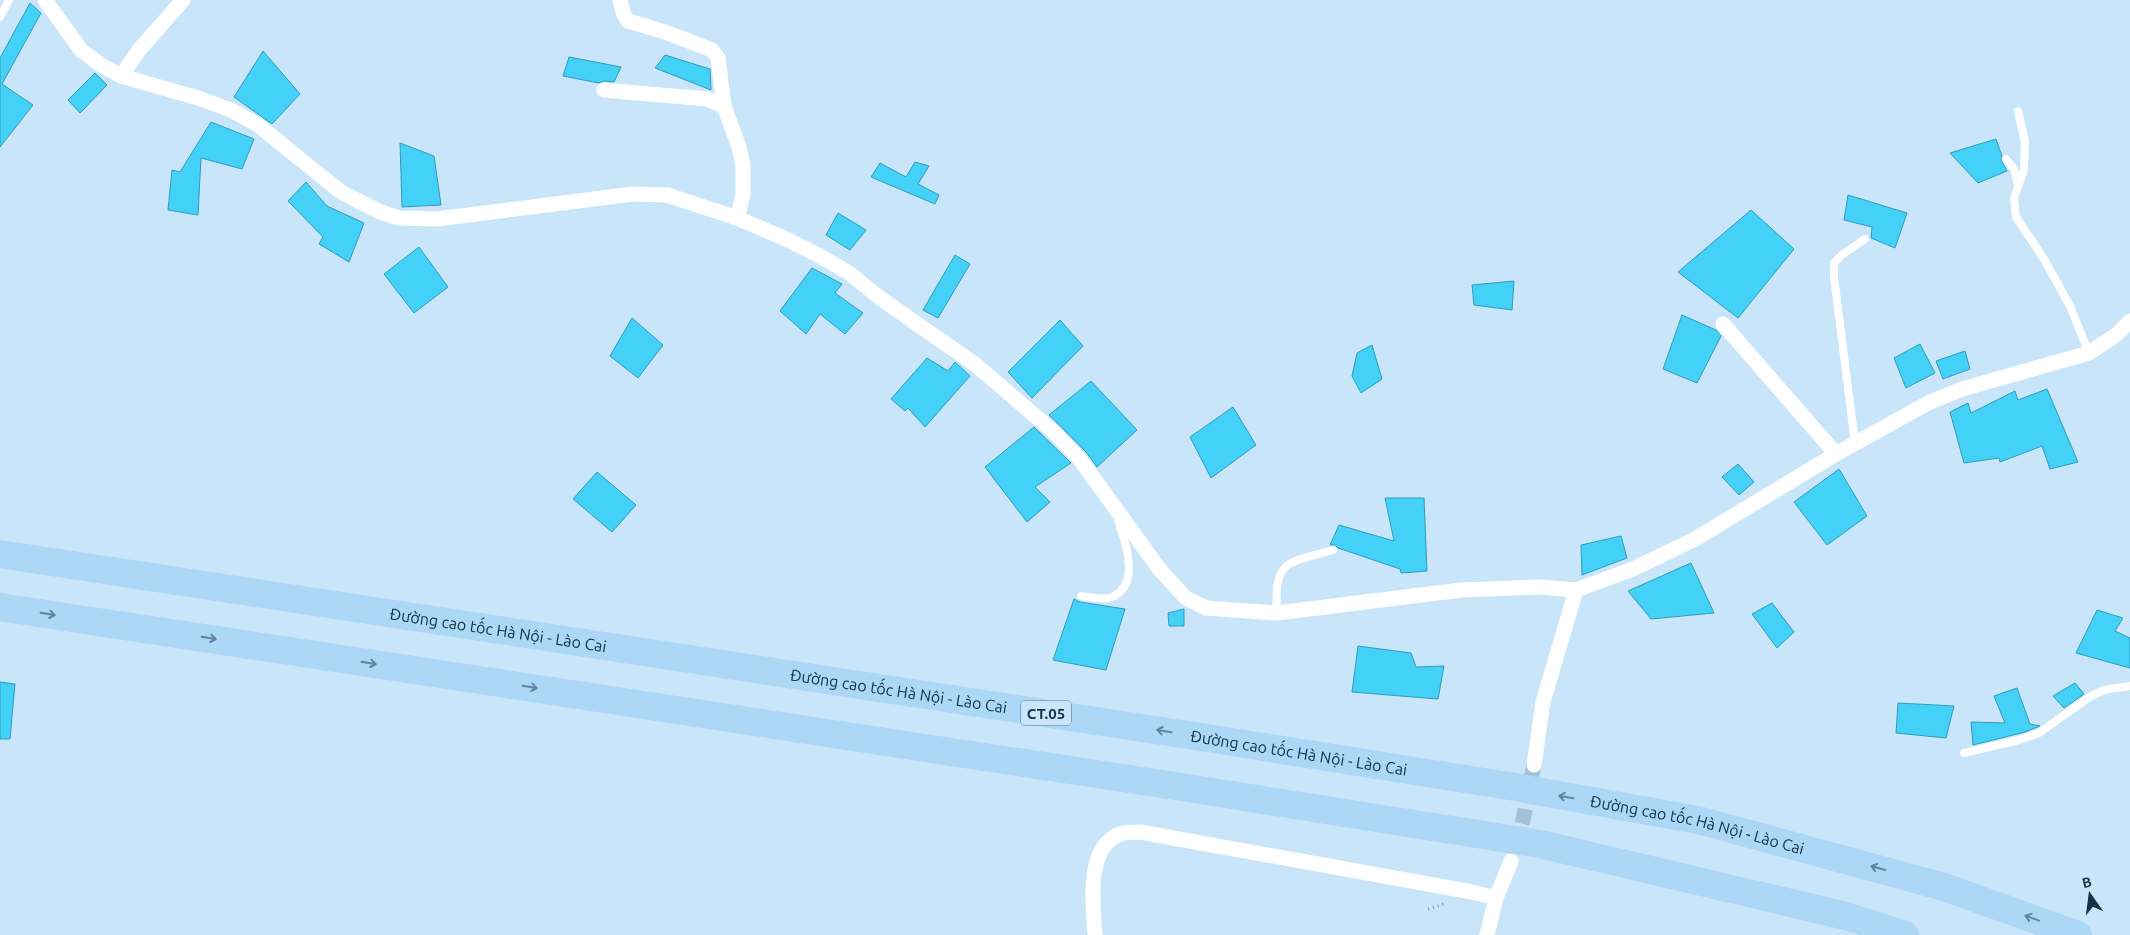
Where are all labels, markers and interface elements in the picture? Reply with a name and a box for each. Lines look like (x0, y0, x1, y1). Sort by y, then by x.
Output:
street label: Đường cao tốc Hà Nội - Lào Cai (389, 605, 608, 655)
one-way arrow (40, 609, 56, 619)
one-way arrow (200, 634, 216, 644)
one-way arrow (361, 658, 377, 668)
street label: Đường cao tốc Hà Nội - Lào Cai (789, 666, 1008, 716)
one-way arrow (522, 683, 538, 693)
road number: CT.05 (1021, 700, 1071, 726)
one-way arrow (1157, 726, 1173, 736)
street label: Đường cao tốc Hà Nội - Lào Cai (1189, 727, 1408, 779)
one-way arrow (1559, 791, 1575, 801)
street label: Đường cao tốc Hà Nội - Lào Cai (1589, 792, 1806, 858)
one-way arrow (1871, 862, 1887, 872)
north arrow (2065, 870, 2115, 920)
text: B (2080, 873, 2093, 891)
one-way arrow (2025, 913, 2041, 922)

